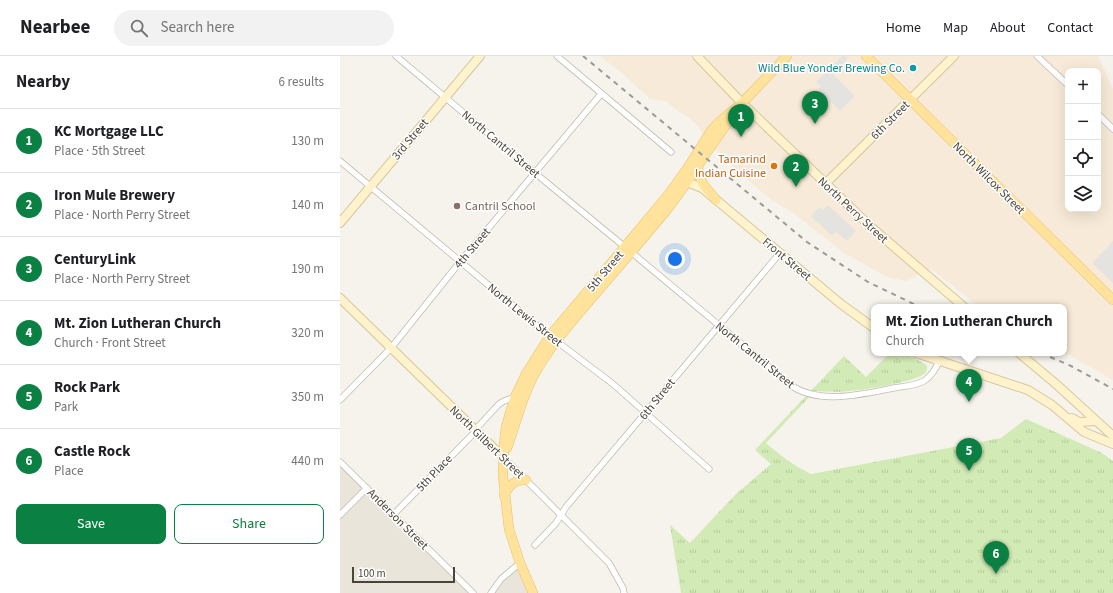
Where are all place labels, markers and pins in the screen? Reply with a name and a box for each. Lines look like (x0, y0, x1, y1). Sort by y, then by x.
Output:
place label: Wild Blue Yonder Brewing Co. (758, 60, 905, 77)
marker: Wild Blue Yonder Brewing Co. (908, 63, 918, 73)
pin: 3 (802, 91, 828, 124)
pin: 1 (728, 104, 754, 137)
place label: Tamarind Indian Cuisine (695, 151, 766, 182)
pin: 2 (783, 154, 809, 187)
marker: Tamarind Indian Cuisine (769, 161, 779, 171)
place label: Cantril School (465, 198, 536, 215)
marker: Cantril School (452, 201, 462, 211)
pin: 4 (956, 369, 982, 402)
pin: 5 (956, 438, 982, 471)
pin: 6 (983, 541, 1009, 574)

